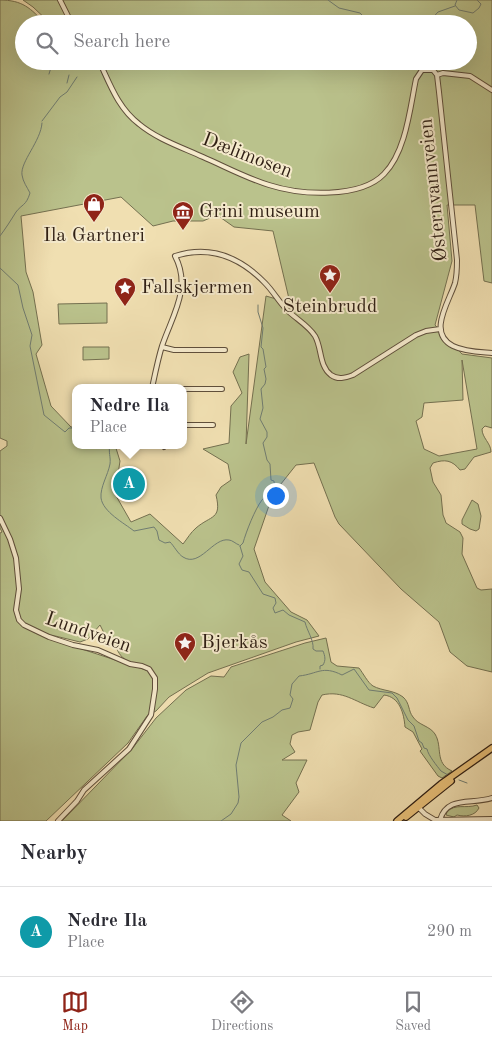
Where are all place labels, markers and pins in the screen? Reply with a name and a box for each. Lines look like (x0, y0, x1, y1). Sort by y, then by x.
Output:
shop icon: Ila Gartneri (82, 192, 106, 223)
museum icon: Grini museum (171, 200, 195, 231)
place label: Grini museum (199, 202, 320, 222)
place label: Ila Gartneri (43, 226, 145, 246)
place icon: Steinbrudd (318, 263, 342, 294)
place icon: Fallskjermen (113, 276, 137, 307)
place label: Fallskjermen (141, 278, 253, 298)
place label: Steinbrudd (283, 297, 377, 317)
pin: A (113, 465, 145, 503)
place icon: Bjerkås (173, 631, 197, 662)
place label: Bjerkås (201, 633, 268, 653)

